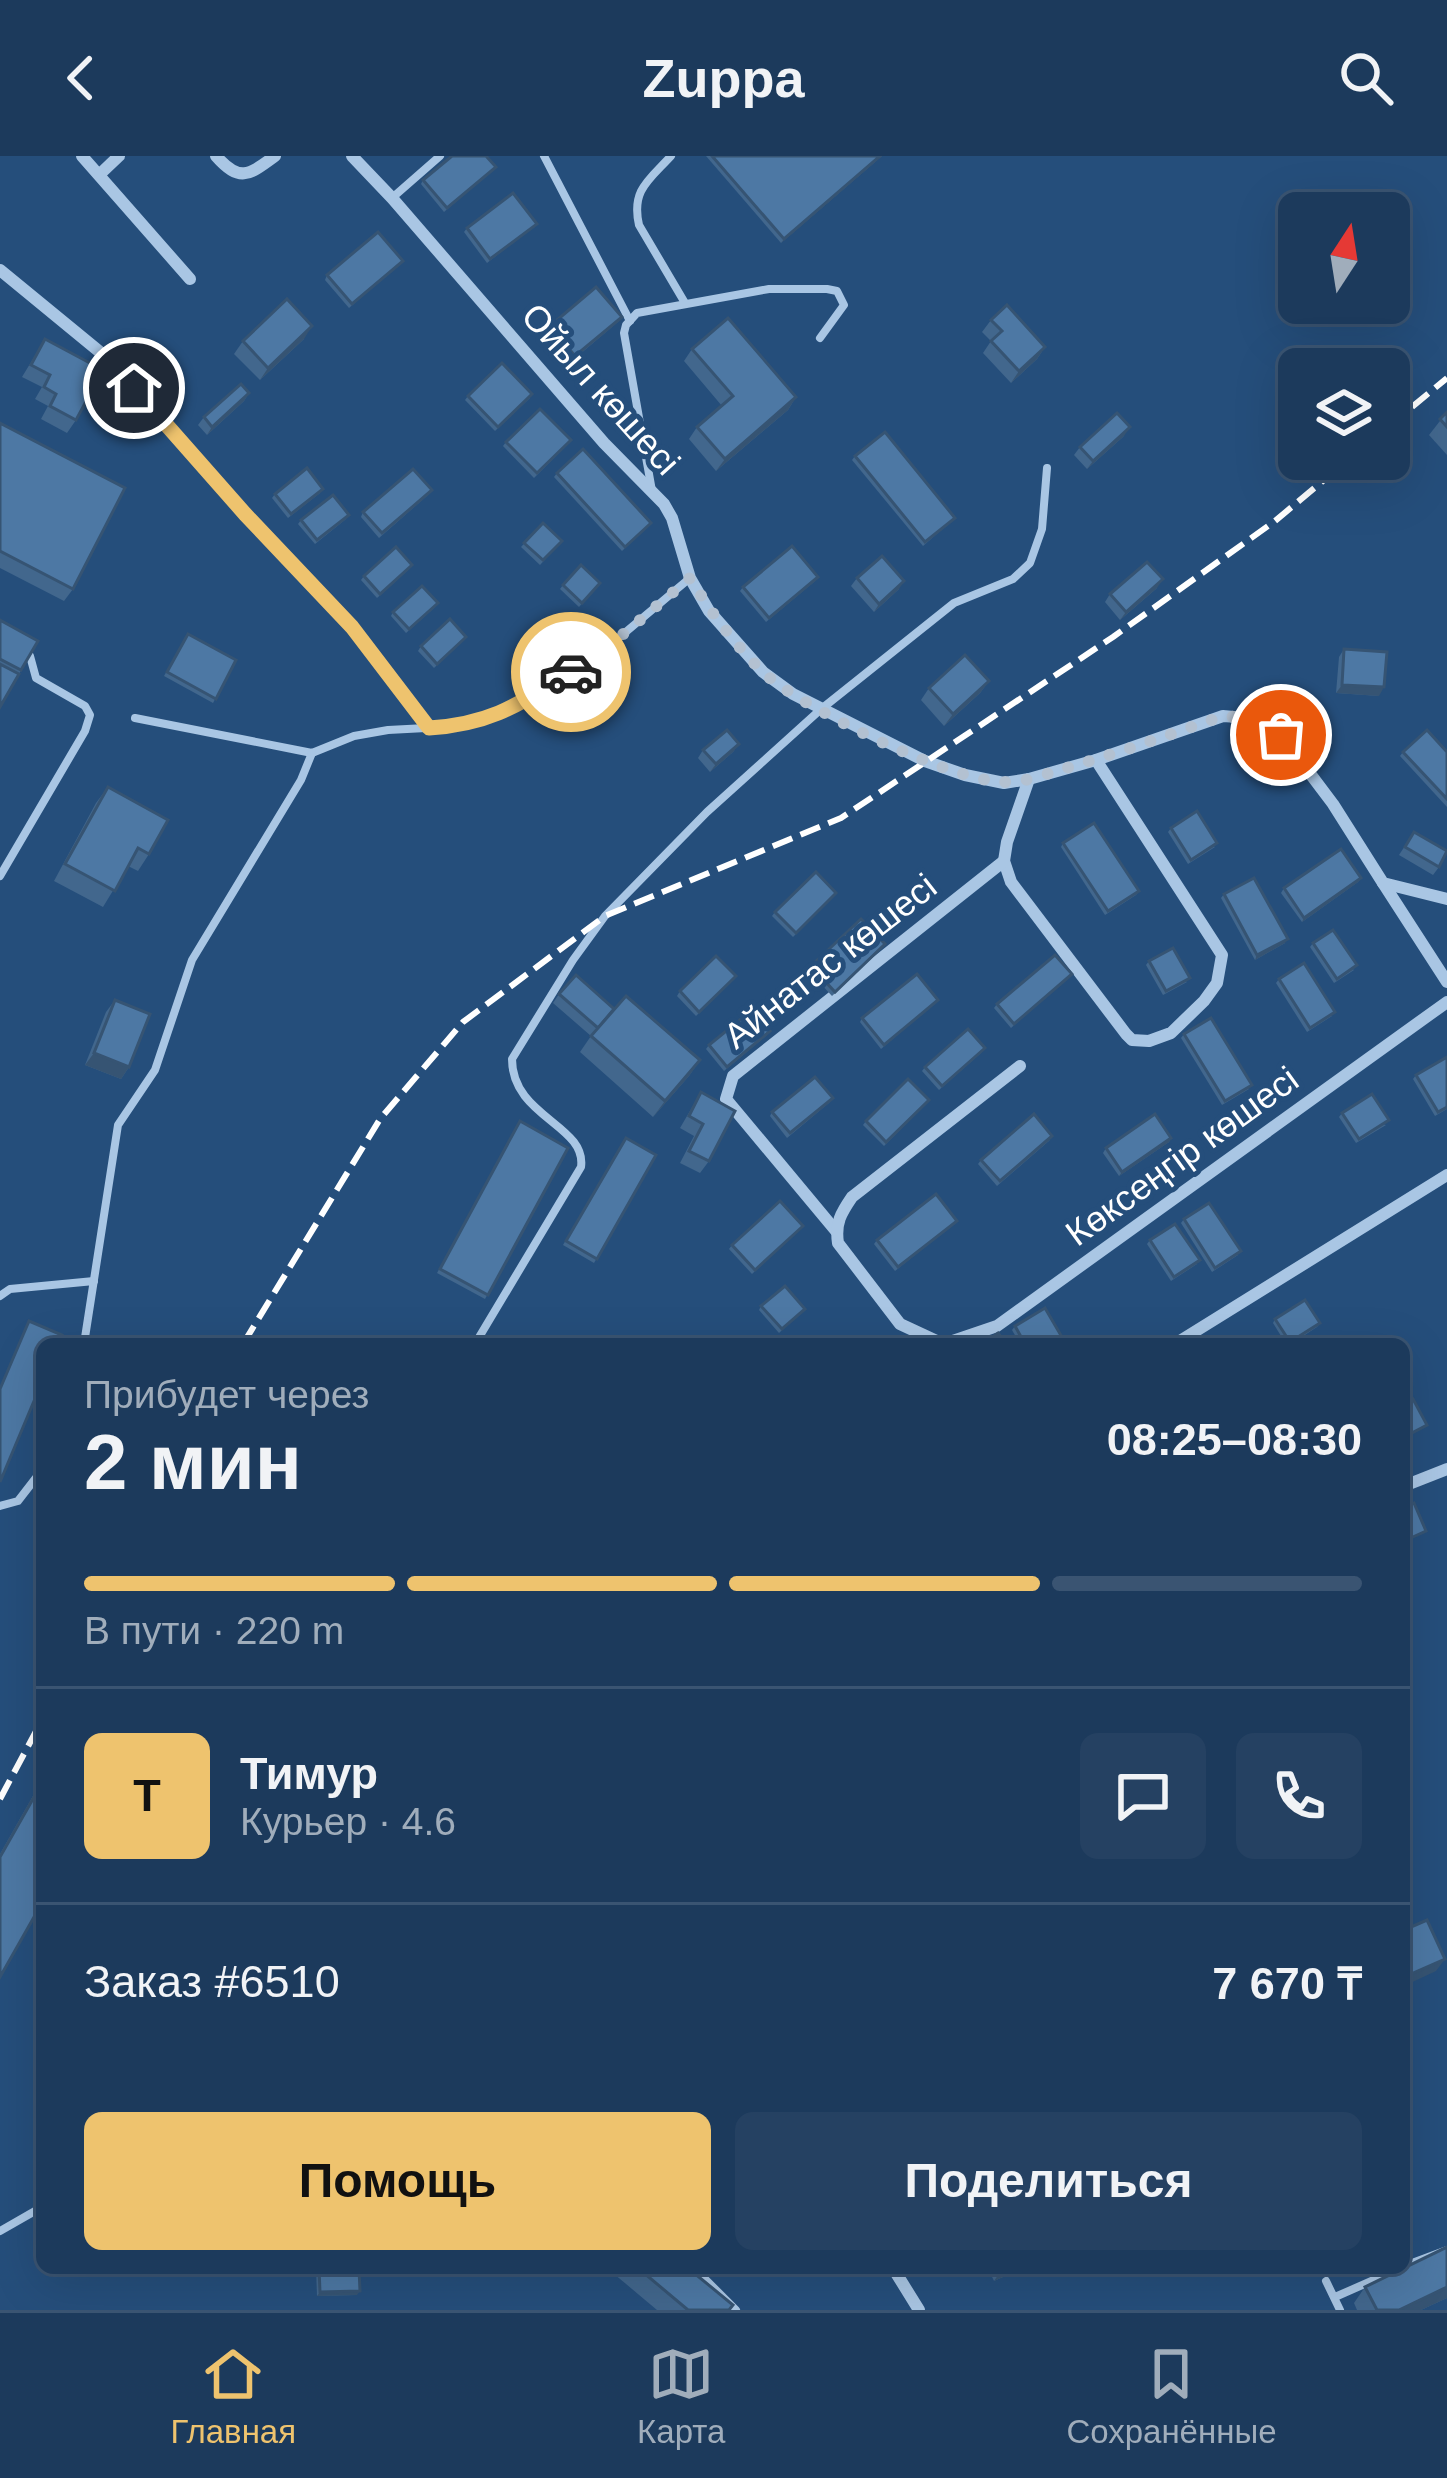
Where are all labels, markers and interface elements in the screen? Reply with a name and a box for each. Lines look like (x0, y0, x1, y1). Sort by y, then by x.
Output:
icon: back (48, 45, 114, 111)
icon: search (1333, 45, 1399, 111)
text: Zuppa (643, 48, 804, 108)
north arrow (1278, 192, 1410, 324)
map controls (1278, 192, 1410, 480)
street label: Ойыл көшесі (514, 295, 688, 483)
pin (83, 337, 185, 439)
button: layers (1278, 348, 1410, 480)
icon: home (101, 355, 167, 421)
courier (511, 612, 631, 732)
icon: car (538, 639, 604, 705)
pin (1230, 684, 1332, 786)
icon: bag (1248, 702, 1314, 768)
street label: Айнатас көшесі (716, 865, 944, 1057)
street label: Көксеңгір көшесі (1058, 1058, 1306, 1254)
text: Прибудет через (84, 1373, 369, 1416)
text: 08:25–08:30 (1107, 1414, 1362, 1465)
text: 2 мин (84, 1418, 302, 1506)
text: В пути · 220 m (84, 1609, 344, 1652)
button: chat (1080, 1733, 1206, 1859)
button: phone (1236, 1733, 1362, 1859)
text: Тимур (240, 1748, 378, 1799)
text: Т (133, 1770, 161, 1821)
text: Курьер · 4.6 (240, 1800, 456, 1843)
text: Заказ #6510 (84, 1956, 340, 2007)
text: 7 670 ₸ (1212, 1958, 1362, 2009)
button: Помощь (84, 2112, 711, 2250)
button: Поделиться (735, 2112, 1362, 2250)
tab: Главная (170, 2341, 296, 2451)
tab: Карта (637, 2341, 725, 2451)
tab: Сохранённые (1066, 2341, 1277, 2451)

